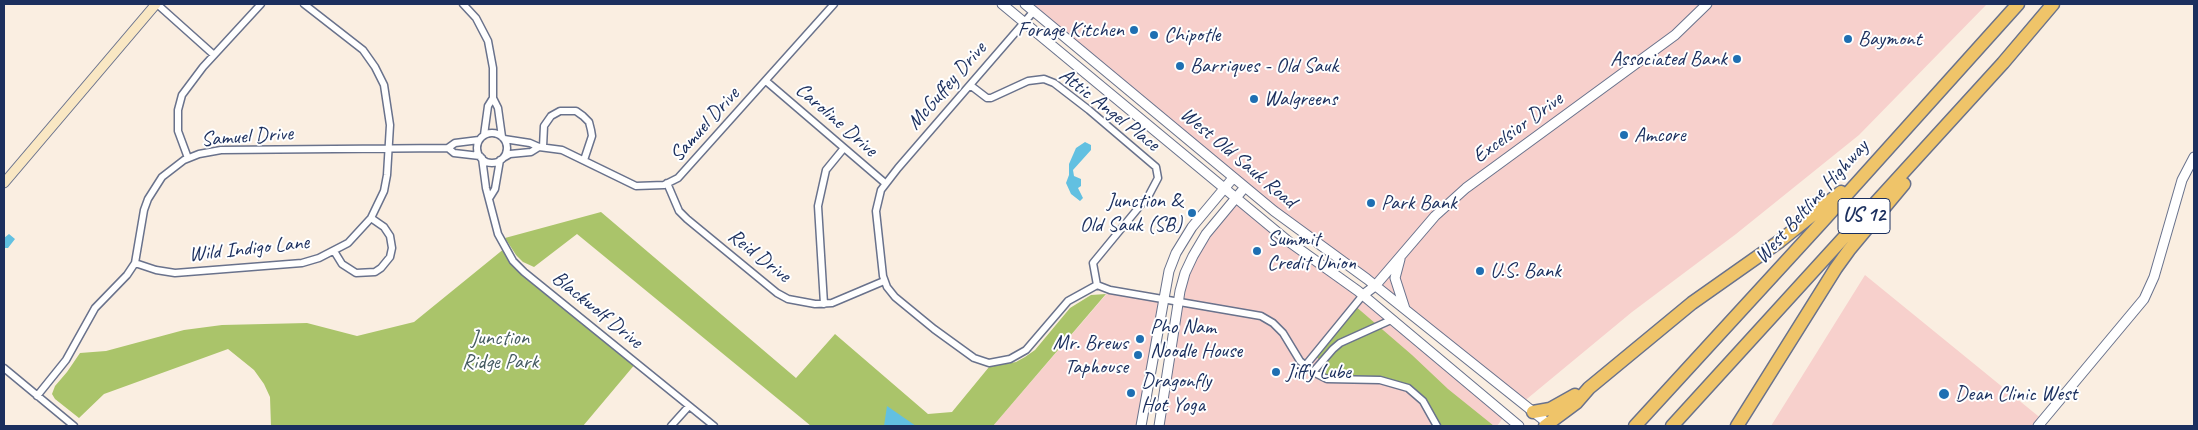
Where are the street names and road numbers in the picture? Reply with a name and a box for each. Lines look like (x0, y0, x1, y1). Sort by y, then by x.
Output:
street label: McGuffey Drive (902, 37, 992, 135)
street label: Attic Angel Place (1054, 63, 1164, 157)
street label: Caroline Drive (790, 77, 882, 163)
street label: Samuel Drive (665, 82, 745, 168)
street label: Excelsior Drive (1468, 87, 1568, 169)
street label: West Old Sauk Road (1175, 102, 1301, 214)
street label: Samuel Drive (200, 121, 294, 153)
street label: West Beltline Highway (1750, 135, 1874, 269)
road number: US 12 (1838, 198, 1890, 234)
street label: Reid Drive (723, 224, 795, 288)
street label: Wild Indigo Lane (188, 230, 310, 268)
street label: Blackwolf Drive (546, 266, 648, 354)

